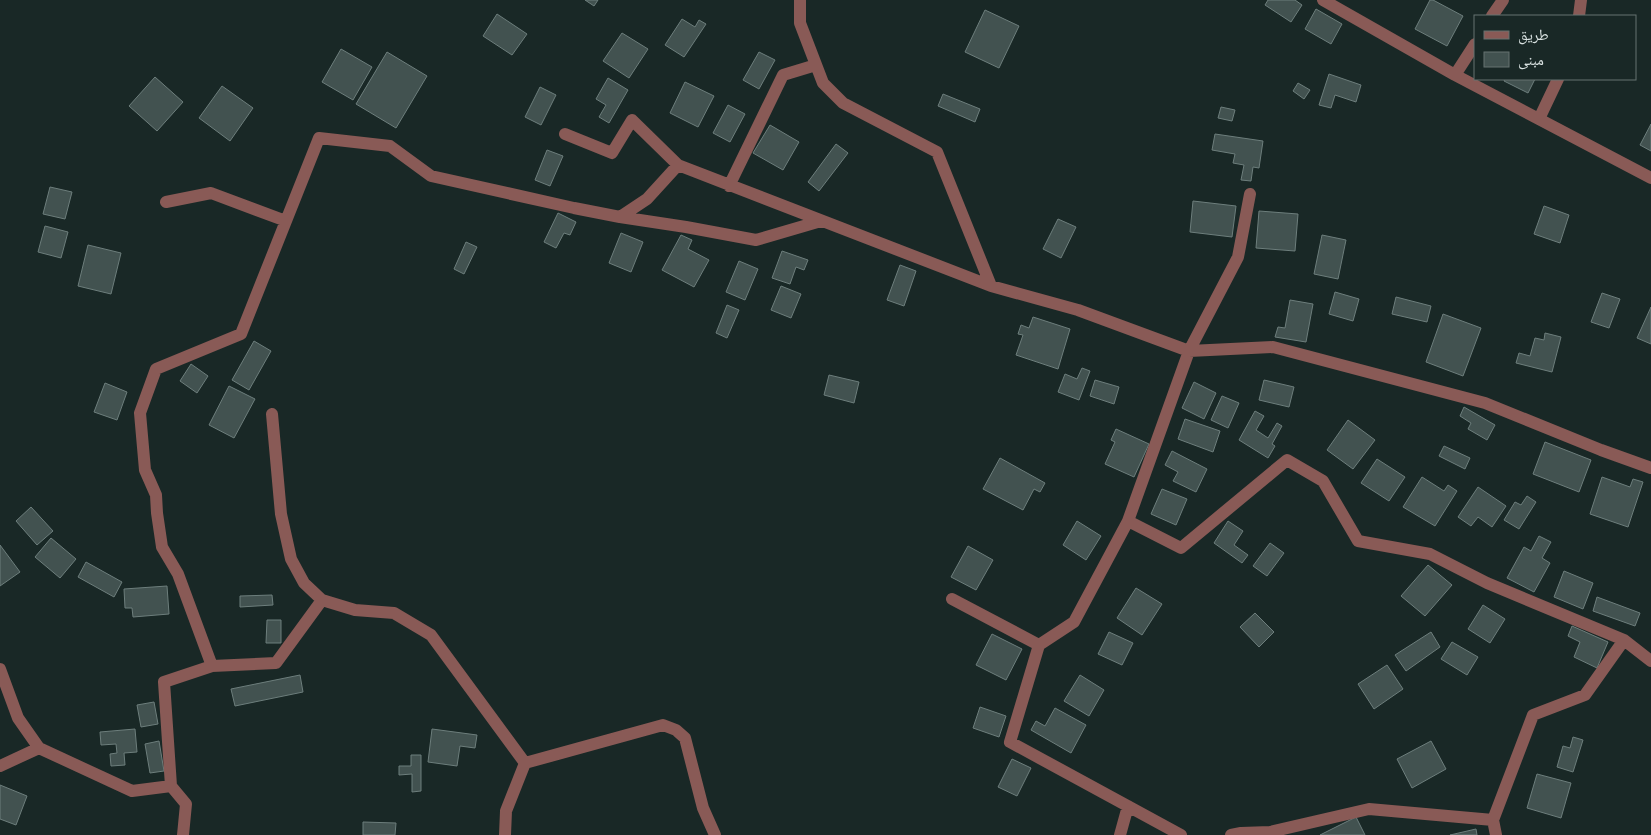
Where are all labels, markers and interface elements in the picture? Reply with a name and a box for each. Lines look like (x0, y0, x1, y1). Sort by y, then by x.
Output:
legend (1474, 15, 1636, 80)
text: طريق (1518, 25, 1549, 45)
text: مبنى (1518, 50, 1544, 70)

